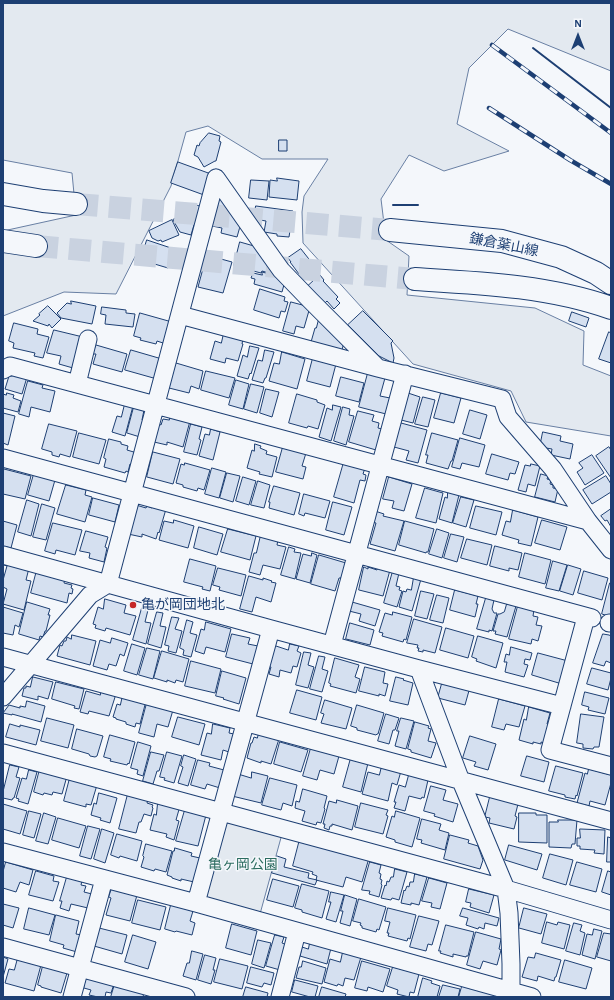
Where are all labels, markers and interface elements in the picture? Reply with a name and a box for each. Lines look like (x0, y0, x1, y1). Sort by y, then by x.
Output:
north arrow (558, 16, 598, 56)
text: N (574, 18, 582, 29)
street label: 鎌倉葉山線 (468, 230, 540, 260)
place label: 亀が岡団地北 (141, 597, 225, 613)
marker: 亀が岡団地北 (128, 600, 138, 610)
park label: 亀ヶ岡公園 (208, 857, 278, 873)

